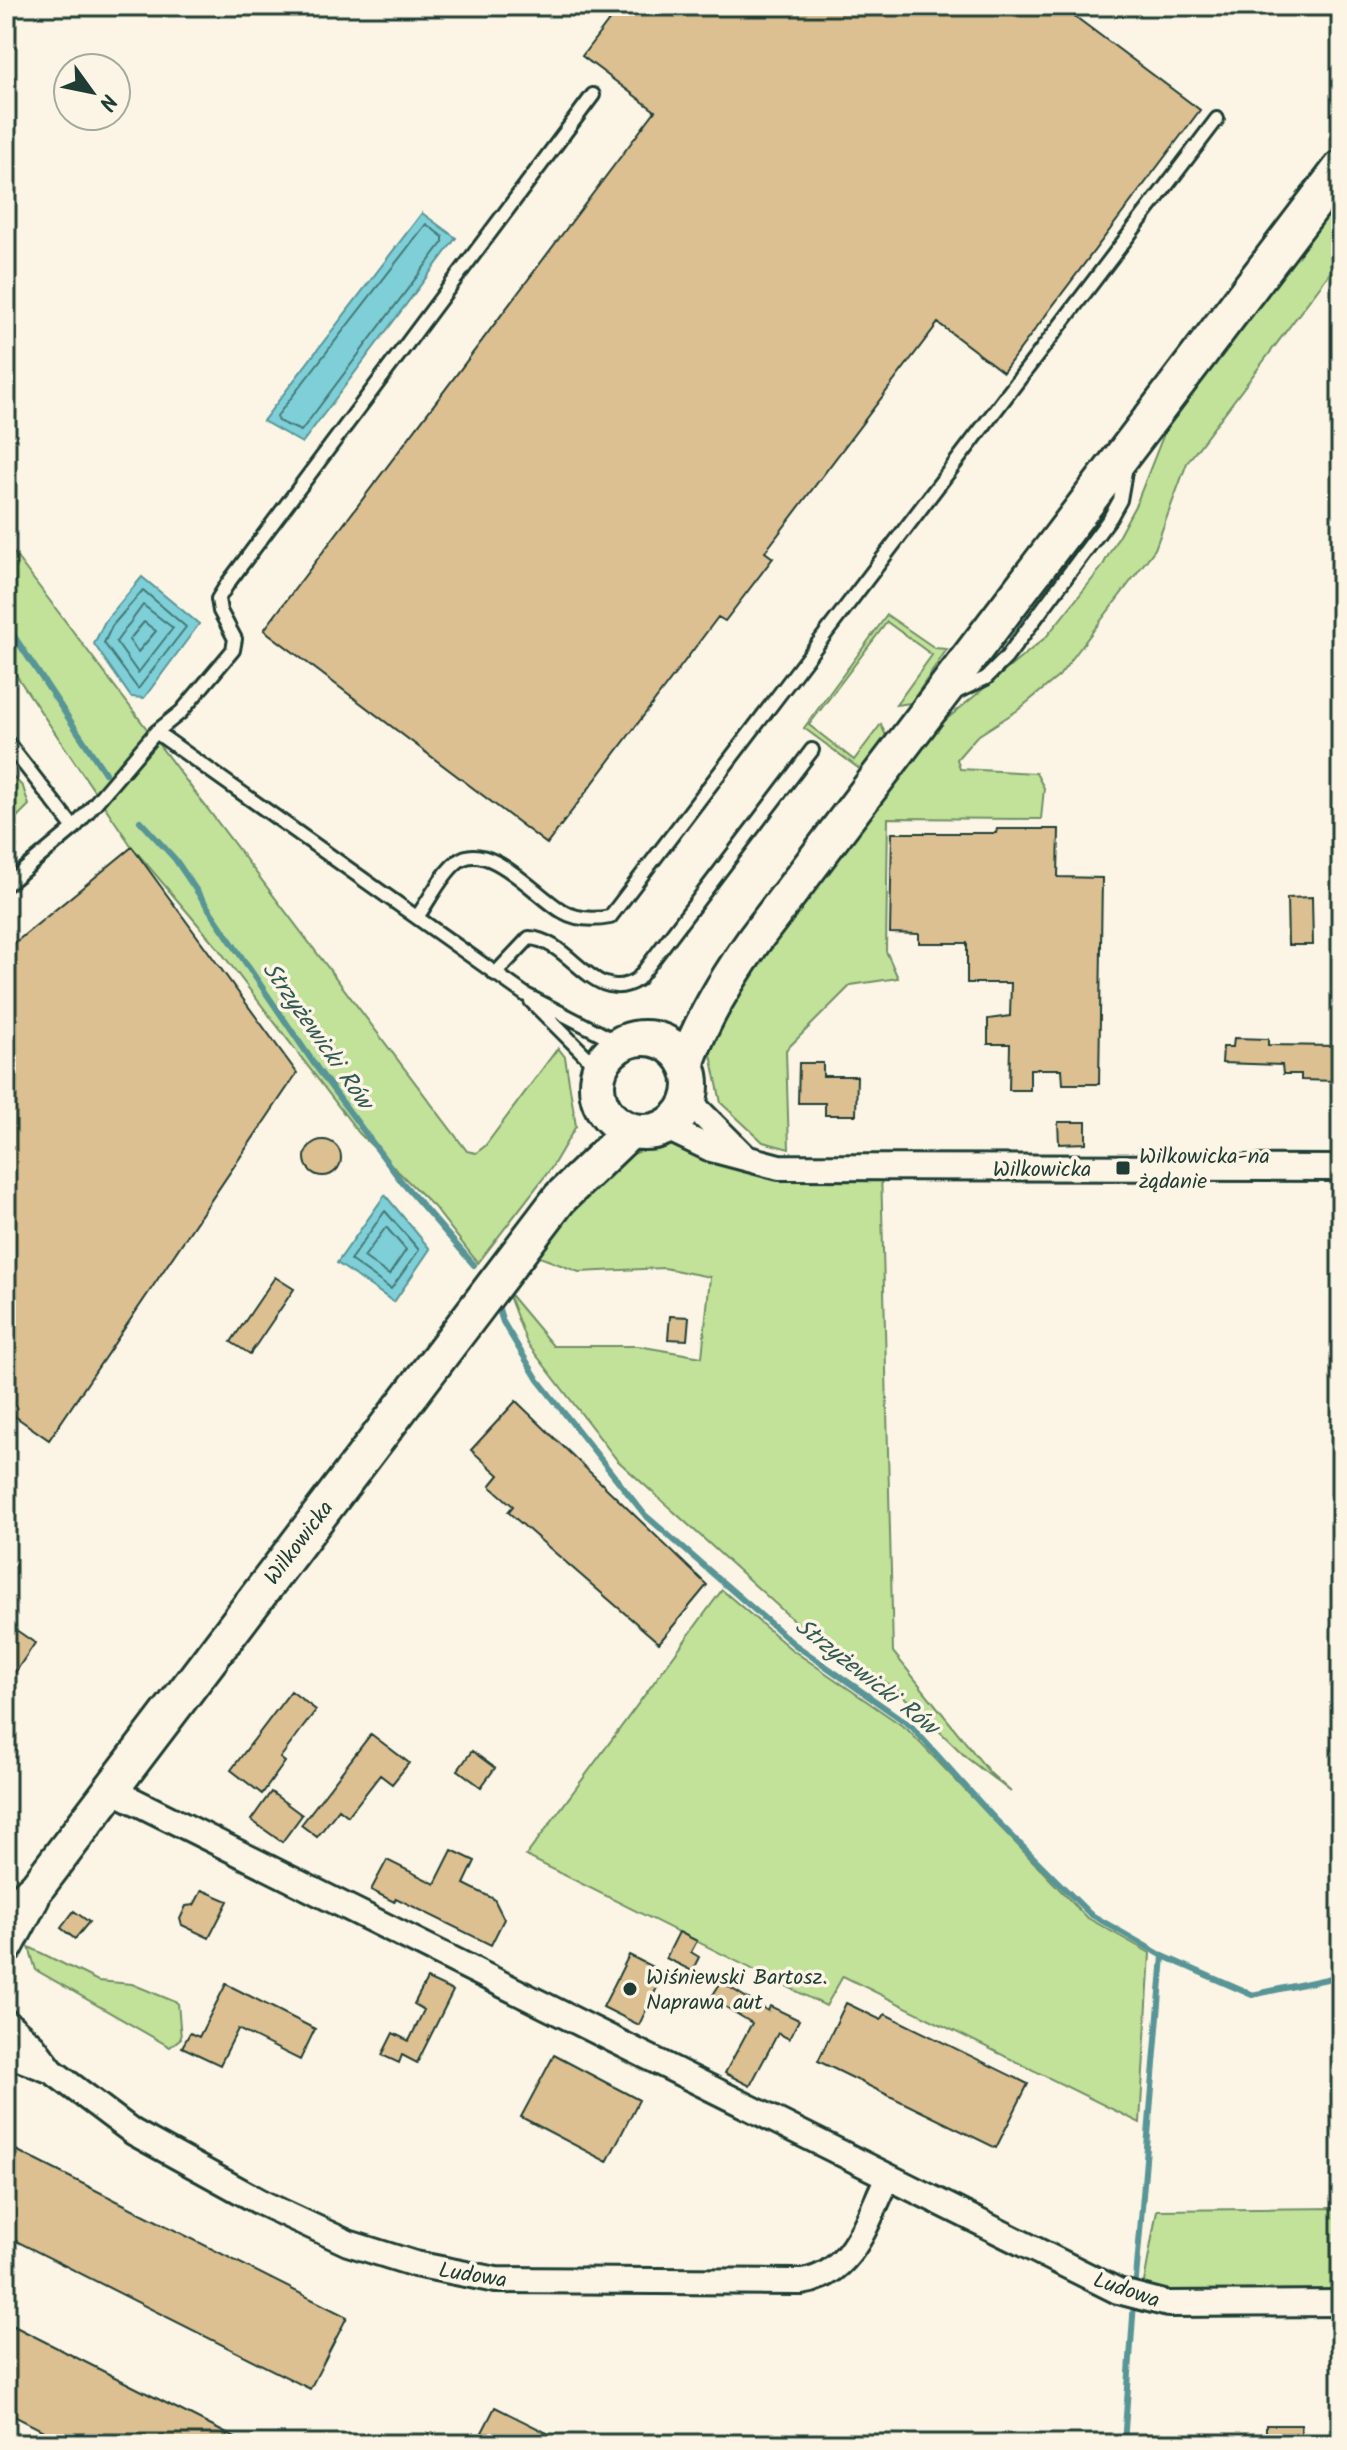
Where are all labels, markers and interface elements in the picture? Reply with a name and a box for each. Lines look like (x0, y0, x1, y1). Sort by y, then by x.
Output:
north arrow (52, 52, 132, 132)
text: N (88, 86, 125, 117)
water label: Strzyżewicki Rów (251, 954, 385, 1121)
place label: Wilkowicka-na żądanie (1139, 1140, 1270, 1200)
street label: Wilkowicka (993, 1153, 1091, 1188)
marker: Wilkowicka-na żądanie (1114, 1159, 1132, 1177)
street label: Wilkowicka (256, 1494, 344, 1593)
water label: Strzyżewicki Rów (786, 1609, 949, 1748)
place label: Wiśniewski Bartosz. Naprawa aut (646, 1961, 828, 2021)
marker: Wiśniewski Bartosz. Naprawa aut (621, 1980, 639, 1998)
street label: Ludowa (436, 2254, 509, 2299)
street label: Ludowa (1088, 2264, 1164, 2319)

